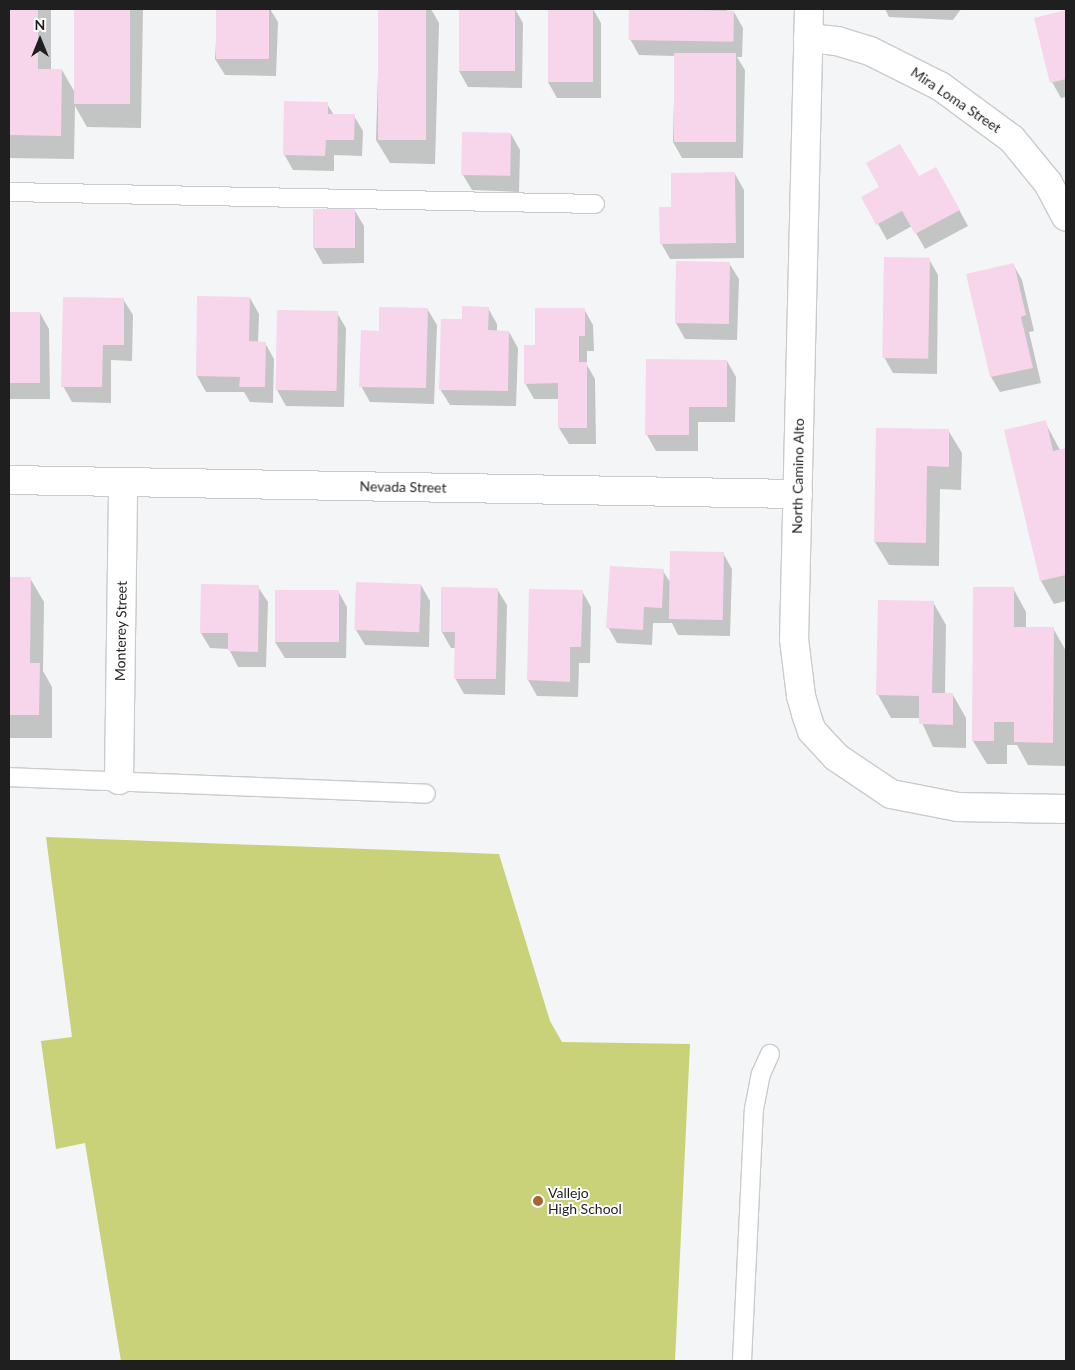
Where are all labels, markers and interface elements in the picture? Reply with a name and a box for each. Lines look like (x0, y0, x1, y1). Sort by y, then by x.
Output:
north arrow (15, 15, 65, 65)
text: N (35, 16, 45, 33)
street label: Mira Loma Street (908, 64, 1004, 136)
street label: North Camino Alto (789, 418, 807, 534)
street label: Nevada Street (359, 478, 447, 496)
street label: Monterey Street (112, 581, 130, 681)
place label: Vallejo High School (548, 1185, 622, 1218)
marker: Vallejo High School (532, 1195, 544, 1207)

